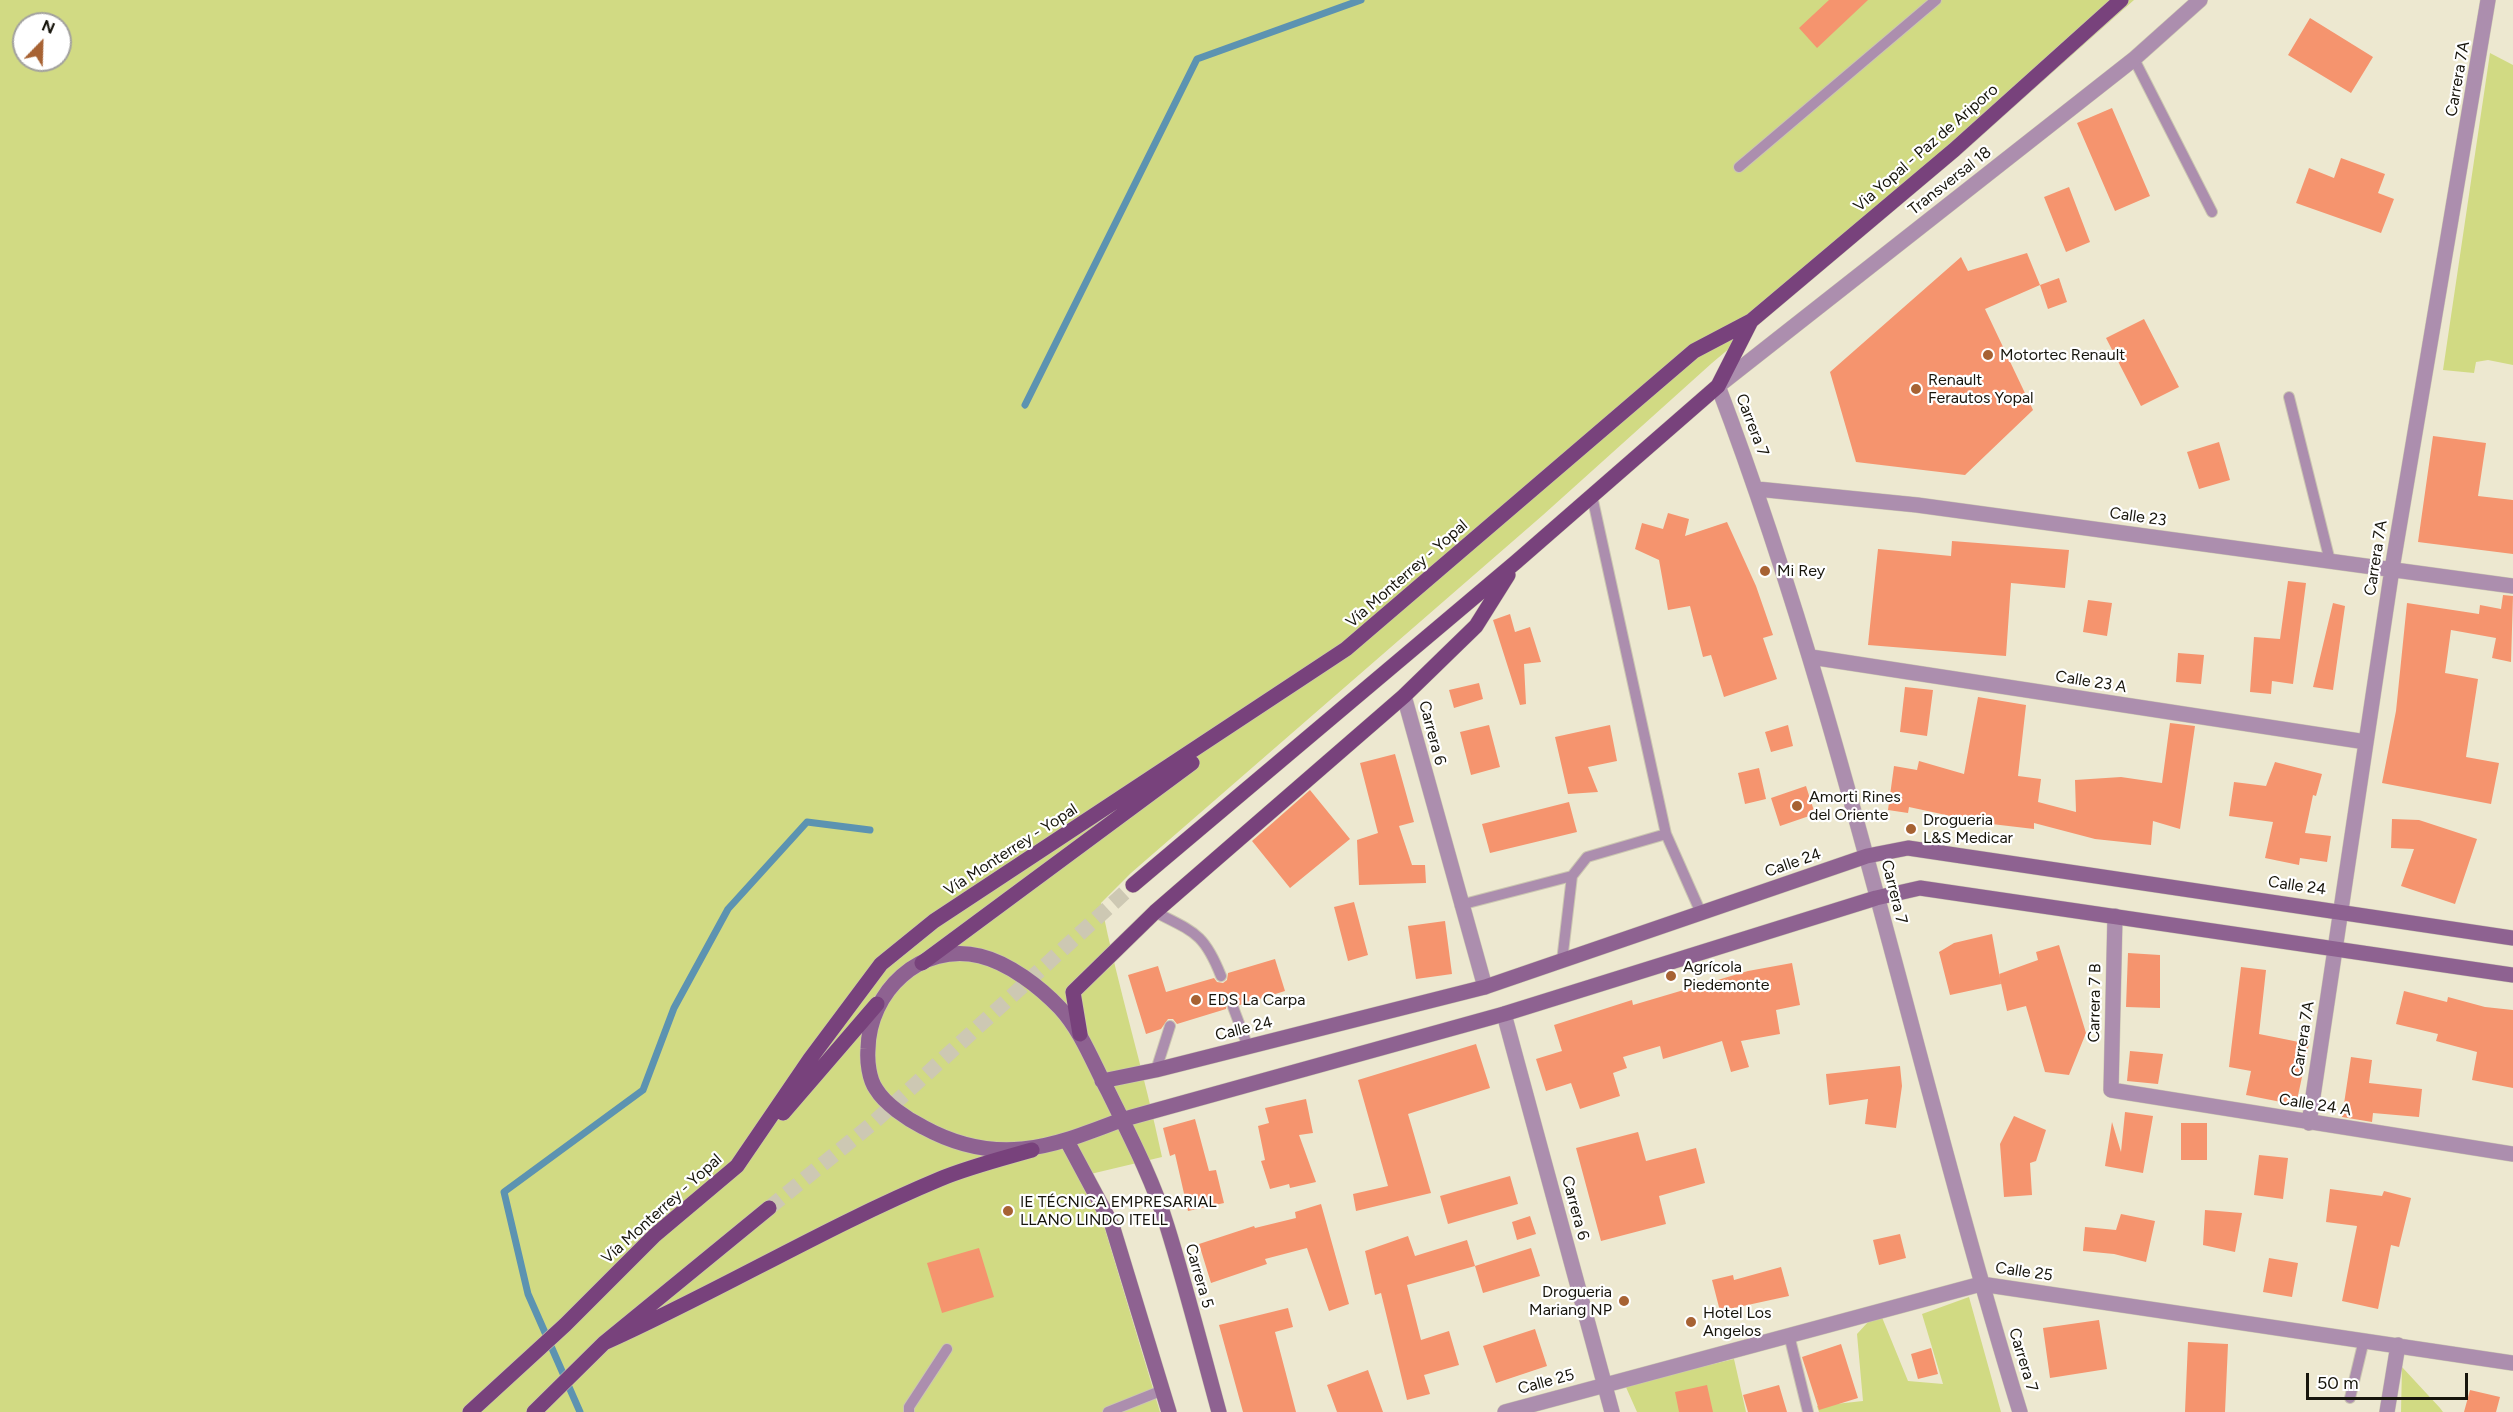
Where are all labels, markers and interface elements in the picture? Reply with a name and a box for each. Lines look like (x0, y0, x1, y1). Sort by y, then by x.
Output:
north arrow (12, 12, 72, 72)
text: N (39, 16, 58, 38)
street label: Carrera 7A (2442, 40, 2474, 118)
street label: Via Yopal - Paz de Ariporo (1850, 80, 2002, 216)
street label: Transversal 18 (1905, 143, 1995, 219)
place label: Motortec Renault (2000, 345, 2125, 365)
marker: Motortec Renault (1981, 348, 1995, 362)
place label: Renault Ferautos Yopal (1928, 370, 2034, 408)
marker: Renault Ferautos Yopal (1909, 382, 1923, 396)
street label: Carrera 7 (1731, 391, 1773, 459)
street label: Calle 23 (2108, 504, 2168, 530)
street label: Vía Monterrey - Yopal (1342, 516, 1472, 632)
street label: Carrera 7A (2361, 519, 2391, 597)
place label: Mi Rey (1777, 561, 1825, 581)
marker: Mi Rey (1758, 564, 1772, 578)
street label: Calle 23 A (2054, 667, 2128, 697)
street label: Carrera 6 (1414, 699, 1450, 767)
place label: Amorti Rines del Oriente (1809, 787, 1901, 825)
marker: Amorti Rines del Oriente (1790, 799, 1804, 813)
street label: Vía Monterrey - Yopal (941, 800, 1081, 900)
place label: Drogueria L&S Medicar (1923, 810, 2013, 848)
marker: Drogueria L&S Medicar (1904, 822, 1918, 836)
street label: Calle 24 (1762, 844, 1824, 882)
street label: Carrera 7 (1877, 858, 1911, 926)
street label: Calle 24 (2267, 872, 2327, 900)
place label: Agrícola Piedemonte (1683, 957, 1769, 995)
street label: Carrera 7 B (2085, 963, 2105, 1043)
marker: Agrícola Piedemonte (1664, 969, 1678, 983)
place label: EDS La Carpa (1208, 990, 1305, 1010)
marker: EDS La Carpa (1189, 993, 1203, 1007)
street label: Carrera 7A (2288, 1000, 2318, 1078)
street label: Calle 24 (1213, 1013, 1275, 1045)
street label: Calle 24 A (2277, 1090, 2353, 1120)
street label: Vía Monterrey - Yopal (598, 1150, 726, 1268)
street label: Carrera 6 (1557, 1174, 1593, 1242)
place label: IE TÉCNICA EMPRESARIAL LLANO LINDO ITELL (1020, 1192, 1217, 1230)
marker: IE TÉCNICA EMPRESARIAL LLANO LINDO ITELL (1001, 1204, 1015, 1218)
street label: Carrera 5 (1181, 1242, 1217, 1310)
street label: Calle 25 (1994, 1258, 2054, 1286)
place label: Drogueria Mariang NP (1529, 1282, 1612, 1320)
marker: Drogueria Mariang NP (1617, 1294, 1631, 1308)
place label: Hotel Los Angelos (1703, 1303, 1772, 1341)
marker: Hotel Los Angelos (1684, 1315, 1698, 1329)
street label: Carrera 7 (2004, 1326, 2042, 1394)
scale bar (2309, 1361, 2471, 1399)
street label: Calle 25 (1516, 1365, 1576, 1399)
text: 50 m (2317, 1372, 2359, 1394)

